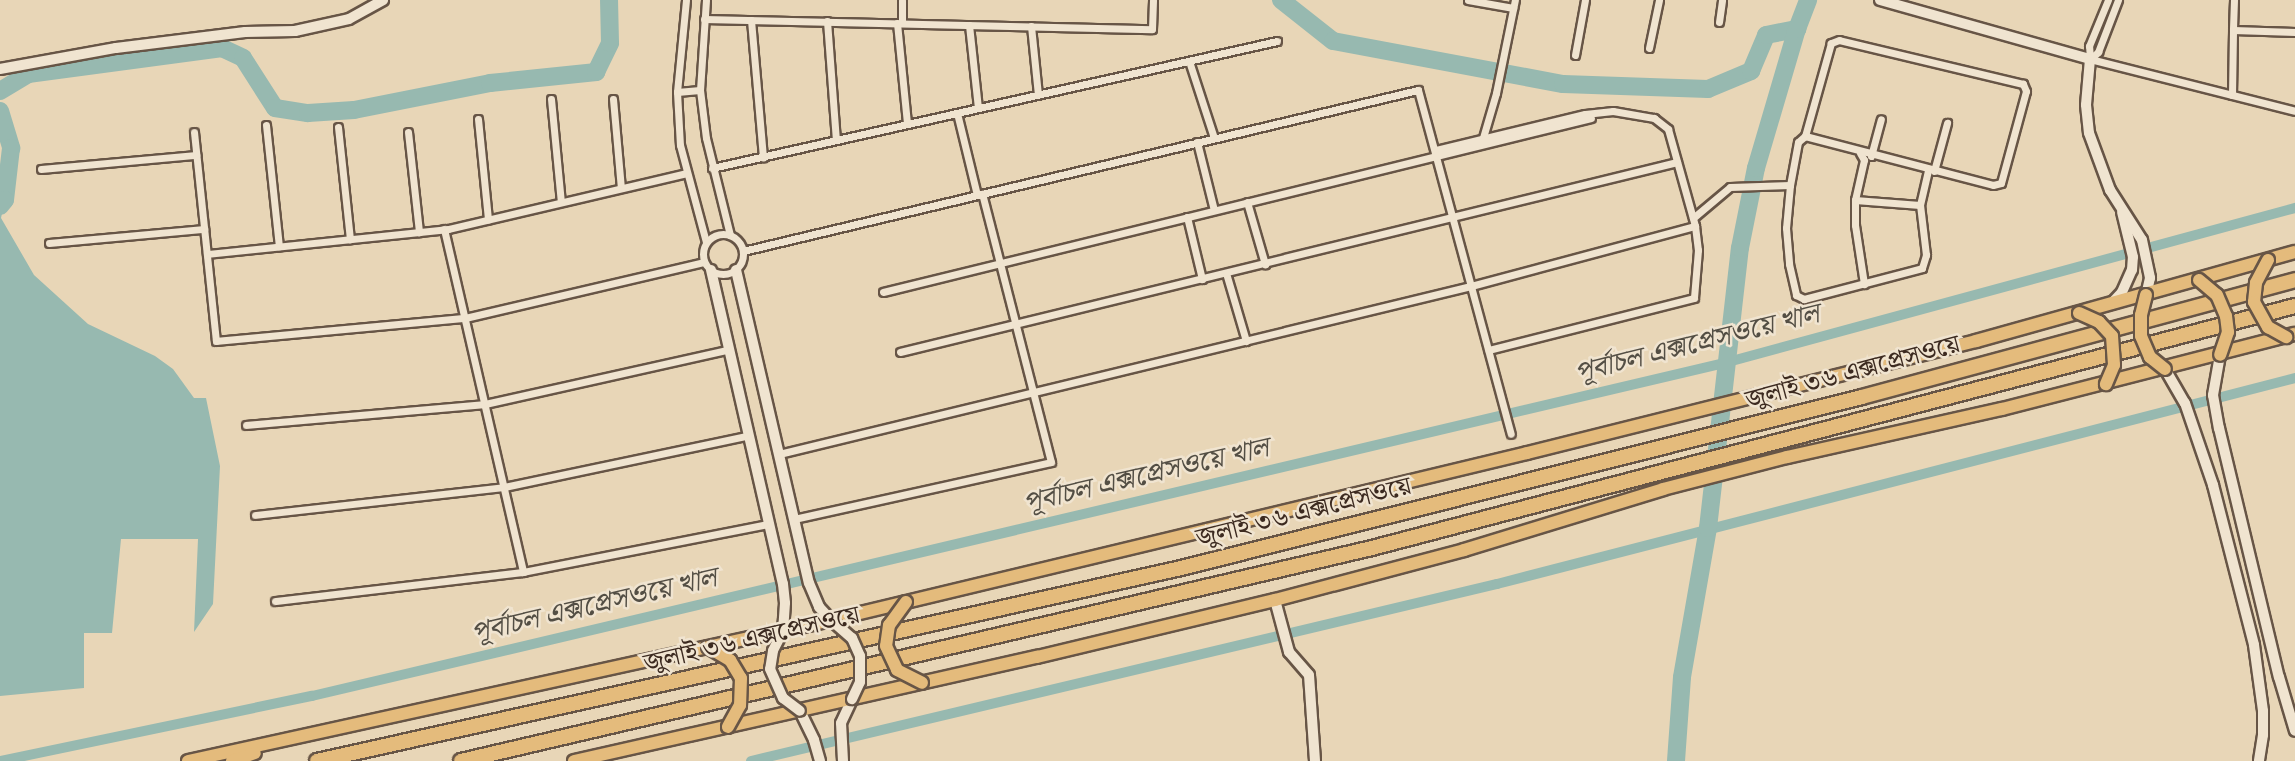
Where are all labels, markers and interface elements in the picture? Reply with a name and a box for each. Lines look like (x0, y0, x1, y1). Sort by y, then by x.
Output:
water label: পূর্বাচল এক্সপ্রেসওয়ে খাল (1571, 297, 1823, 391)
street label: জুলাই ৩৬ এক্সপ্রেসওয়ে (1742, 329, 1964, 417)
water label: পূর্বাচল এক্সপ্রেসওয়ে খাল (1020, 431, 1272, 521)
street label: জুলাই ৩৬ এক্সপ্রেসওয়ে (1193, 471, 1415, 555)
water label: পূর্বাচল এক্সপ্রেসওয়ে খাল (468, 561, 720, 651)
street label: জুলাই ৩৬ এক্সপ্রেসওয়ে (641, 600, 863, 680)

